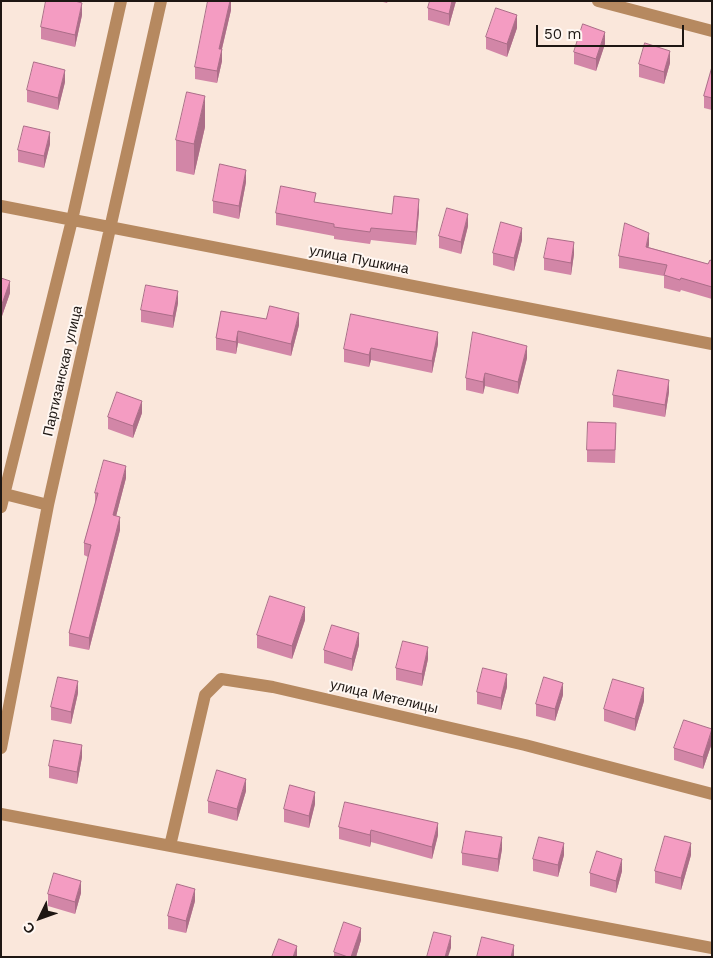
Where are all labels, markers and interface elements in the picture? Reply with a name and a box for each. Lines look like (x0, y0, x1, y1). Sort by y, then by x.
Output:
scale bar (538, 15, 686, 47)
text: 50 m (544, 25, 581, 43)
street label: улица Пушкина (308, 242, 410, 278)
street label: Партизанская улица (40, 304, 86, 438)
street label: улица Метелицы (328, 676, 440, 718)
north arrow (15, 893, 65, 943)
text: С (20, 919, 38, 937)

